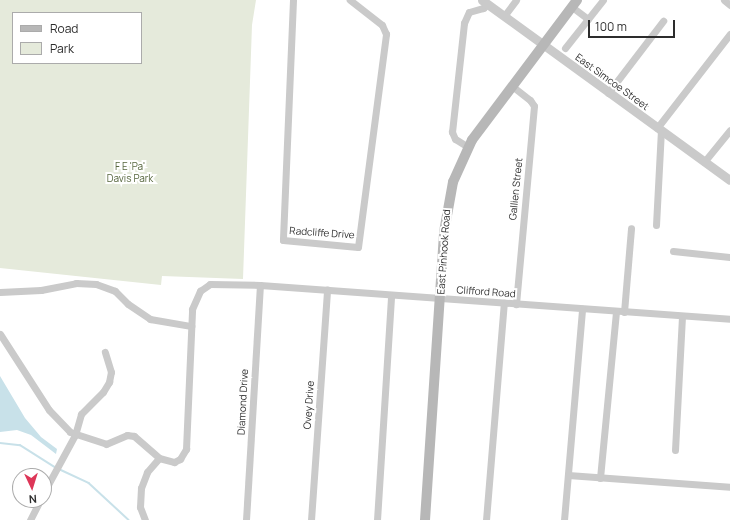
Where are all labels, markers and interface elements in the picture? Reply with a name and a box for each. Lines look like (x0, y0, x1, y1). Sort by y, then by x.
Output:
legend (12, 12, 142, 64)
scale bar (590, 12, 677, 38)
text: 100 m (595, 18, 627, 35)
text: Road (50, 20, 78, 37)
text: Park (50, 40, 74, 57)
street label: East Simcoe Street (573, 51, 651, 113)
street label: Gallien Street (507, 157, 525, 221)
park label: F E 'Pa' Davis Park (107, 160, 153, 184)
street label: East Pinhook Road (435, 209, 453, 295)
street label: Radcliffe Drive (289, 225, 355, 241)
street label: Clifford Road (456, 284, 516, 300)
street label: Diamond Drive (235, 369, 251, 435)
street label: Ovey Drive (301, 380, 317, 430)
north arrow (12, 468, 52, 508)
text: N (28, 492, 37, 507)

